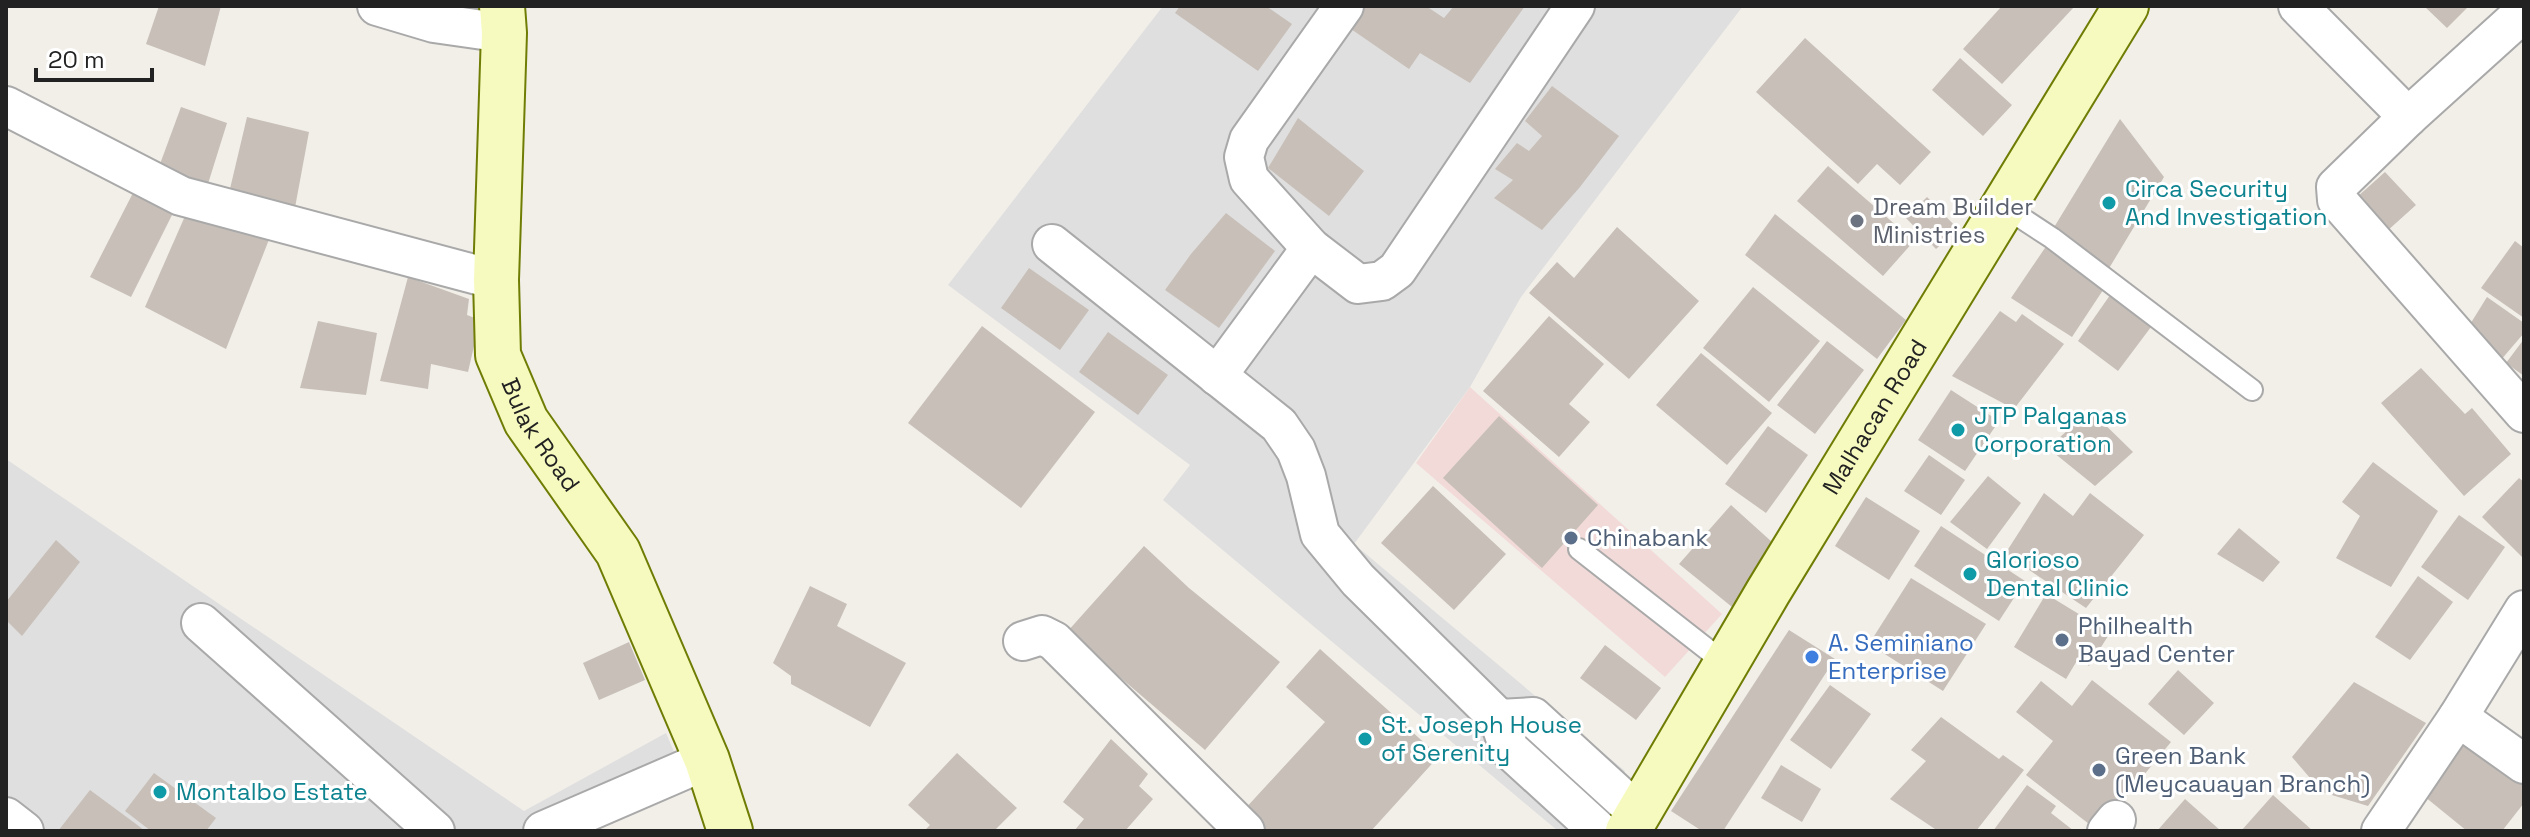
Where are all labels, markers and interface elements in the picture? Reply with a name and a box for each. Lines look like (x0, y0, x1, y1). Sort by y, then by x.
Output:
scale bar (36, 32, 152, 82)
text: 20 m (48, 44, 105, 75)
place label: Circa Security And Investigation (2125, 173, 2328, 232)
place label: Dream Builder Ministries (1873, 191, 2033, 250)
marker: Circa Security And Investigation (2100, 194, 2118, 212)
marker: Dream Builder Ministries (1848, 212, 1866, 230)
street label: Malhacan Road (1815, 333, 1934, 500)
street label: Bulak Road (495, 373, 587, 498)
place label: JTP Palganas Corporation (1974, 400, 2127, 459)
marker: JTP Palganas Corporation (1949, 421, 1967, 439)
place label: Chinabank (1587, 522, 1708, 553)
marker: Chinabank (1562, 529, 1580, 547)
place label: Glorioso Dental Clinic (1986, 544, 2129, 603)
marker: Glorioso Dental Clinic (1961, 565, 1979, 583)
place label: Philhealth Bayad Center (2078, 610, 2235, 669)
place label: A. Seminiano Enterprise (1828, 627, 1974, 686)
marker: Philhealth Bayad Center (2053, 631, 2071, 649)
marker: A. Seminiano Enterprise (1803, 648, 1821, 666)
place label: St. Joseph House of Serenity (1381, 709, 1582, 768)
marker: St. Joseph House of Serenity (1356, 730, 1374, 748)
place label: Green Bank (Meycauayan Branch) (2115, 740, 2370, 799)
marker: Green Bank (Meycauayan Branch) (2090, 761, 2108, 779)
place label: Montalbo Estate (176, 776, 368, 807)
marker: Montalbo Estate (151, 783, 169, 801)

